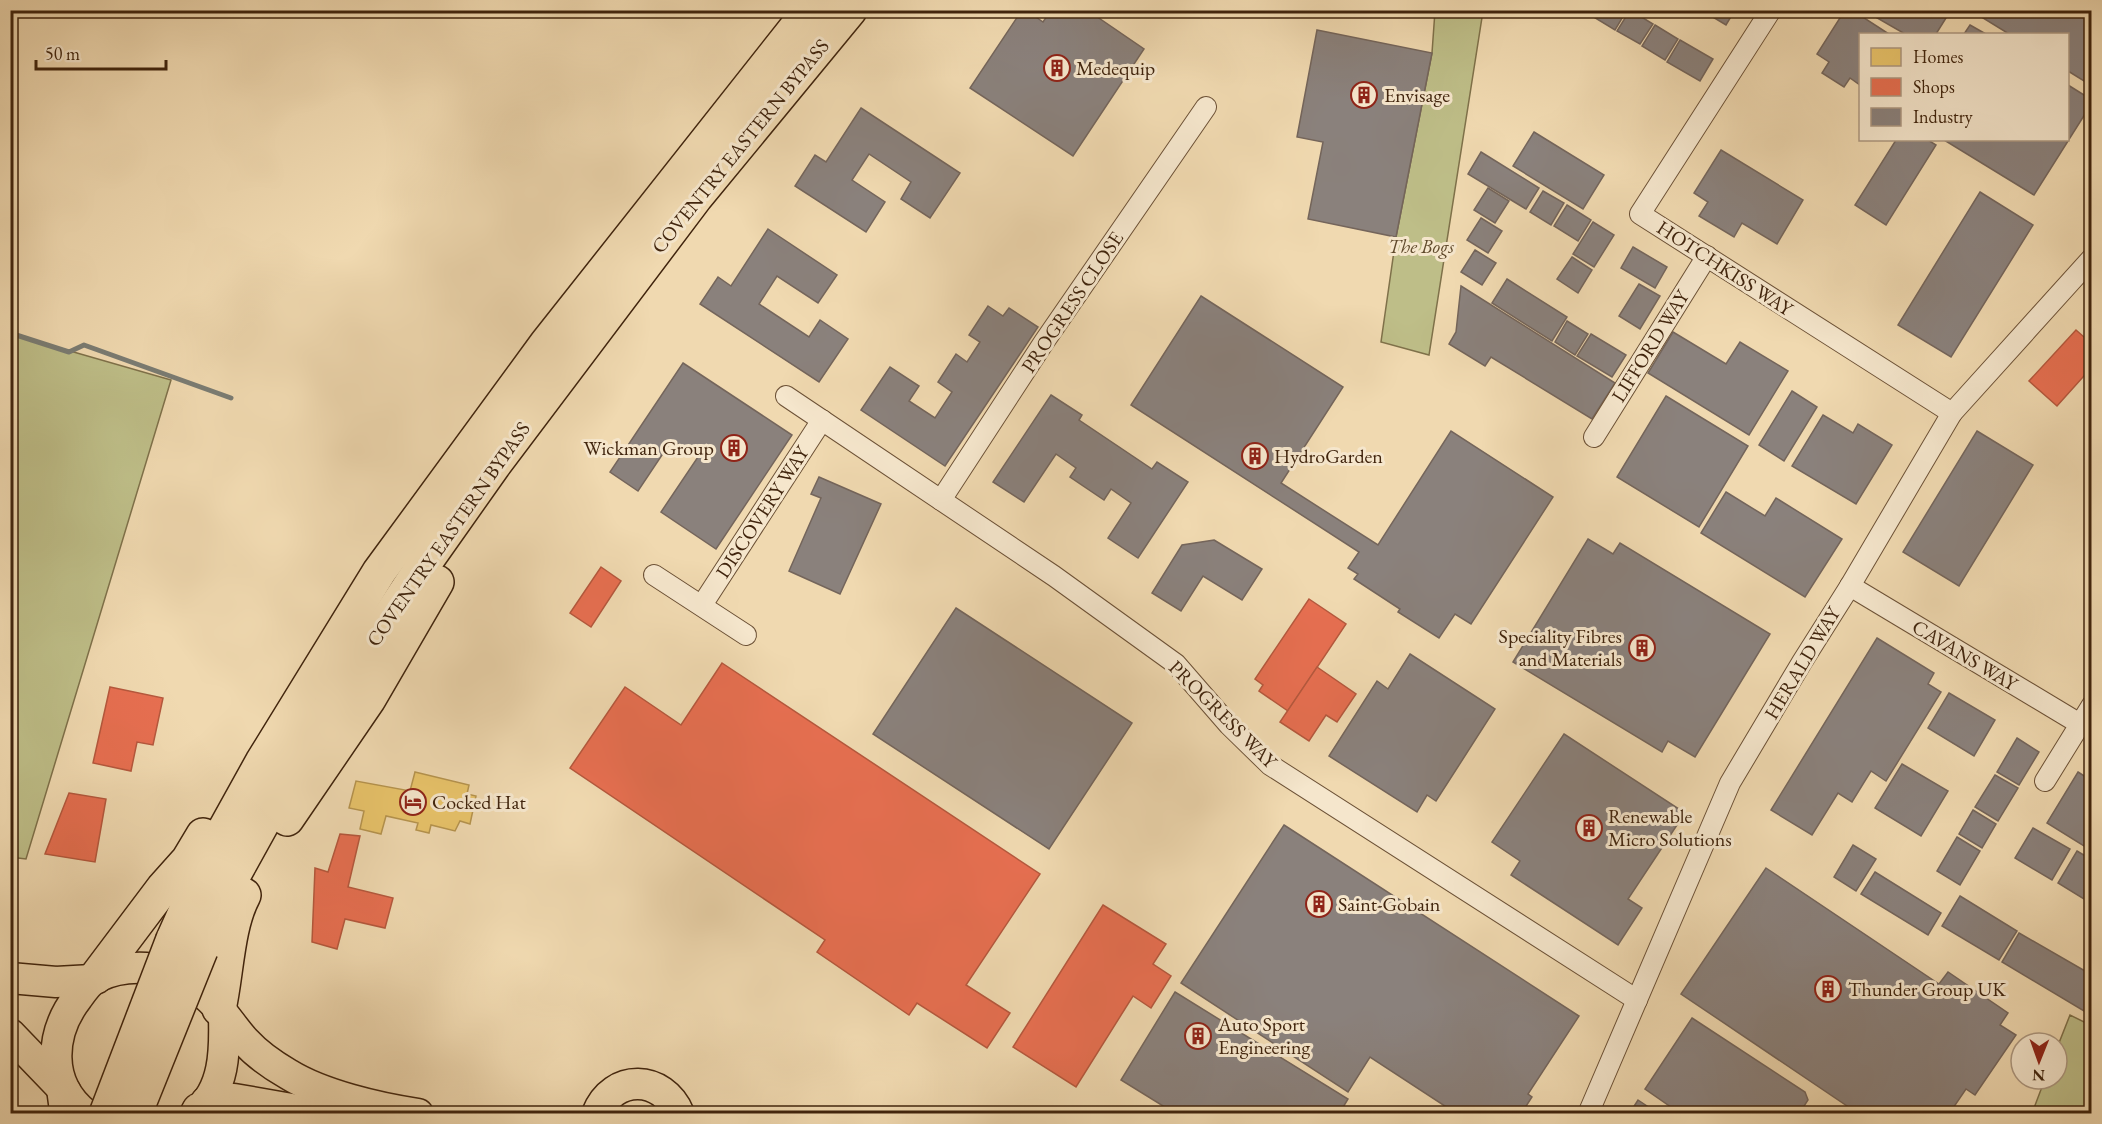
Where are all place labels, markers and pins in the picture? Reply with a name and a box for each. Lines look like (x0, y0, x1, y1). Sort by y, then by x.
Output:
building icon: Medequip (1042, 53, 1072, 83)
place label: Medequip (1076, 55, 1155, 81)
building icon: Envisage (1349, 80, 1379, 110)
place label: Envisage (1384, 82, 1450, 108)
building icon: Wickman Group (719, 433, 749, 463)
place label: Wickman Group (583, 435, 714, 461)
building icon: HydroGarden (1240, 441, 1270, 471)
place label: HydroGarden (1274, 443, 1383, 469)
place label: Speciality Fibres and Materials (1499, 623, 1622, 672)
building icon: Speciality Fibres and Materials (1627, 633, 1657, 663)
hotel icon: Cocked Hat (398, 787, 428, 817)
place label: Cocked Hat (432, 789, 527, 815)
place label: Renewable Micro Solutions (1608, 803, 1732, 852)
building icon: Renewable Micro Solutions (1574, 813, 1604, 843)
building icon: Saint-Gobain (1304, 889, 1334, 919)
place label: Saint-Gobain (1338, 891, 1441, 917)
building icon: Thunder Group UK (1813, 974, 1843, 1004)
place label: Thunder Group UK (1848, 976, 2006, 1002)
place label: Auto Sport Engineering (1217, 1011, 1311, 1060)
building icon: Auto Sport Engineering (1183, 1021, 1213, 1051)

